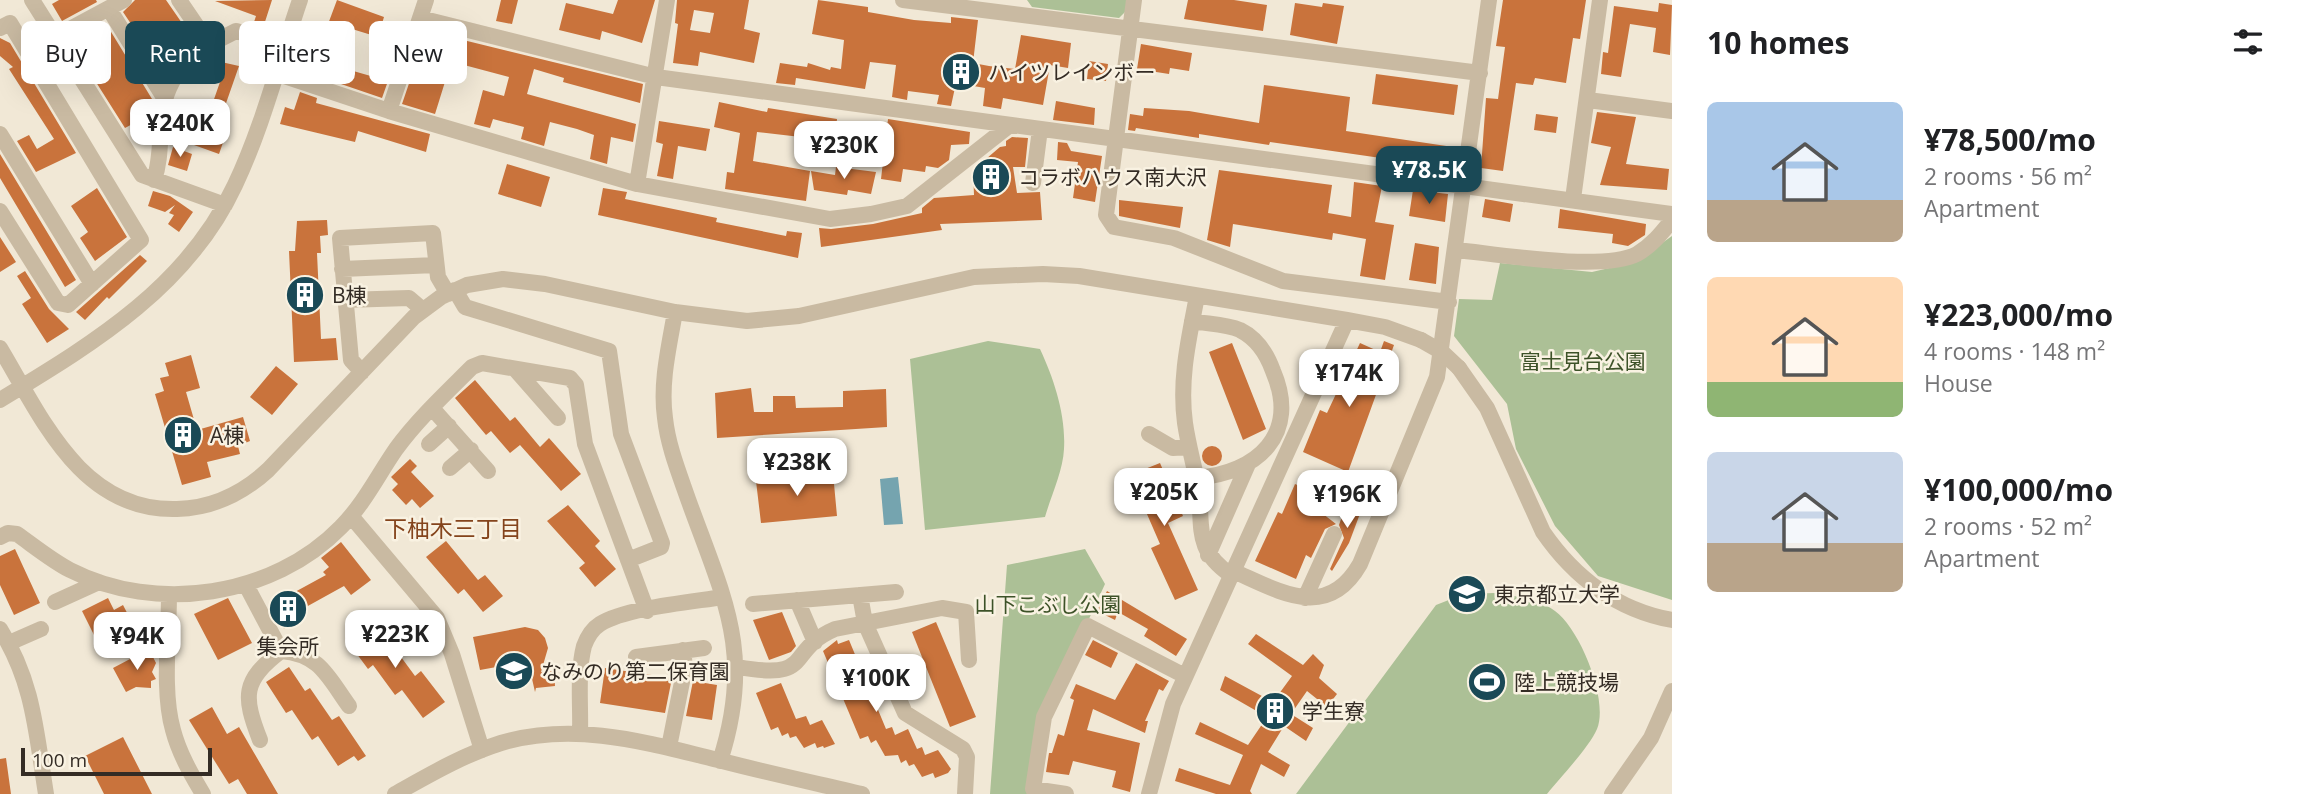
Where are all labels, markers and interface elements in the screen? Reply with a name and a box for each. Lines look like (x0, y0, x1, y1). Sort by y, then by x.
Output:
chip: Buy (21, 21, 111, 84)
chip: Rent (125, 21, 225, 84)
chip: Filters (239, 21, 355, 84)
chip: New (369, 21, 467, 84)
text: 10 homes (1707, 22, 1850, 63)
icon: filters (2229, 23, 2267, 61)
building icon: ハイツレインボー (940, 51, 982, 93)
place label: ハイツレインボー (988, 58, 1156, 86)
pin: ¥240K (131, 100, 229, 159)
text: ¥240K (146, 106, 214, 138)
text: ¥78,500/mo (1924, 119, 2096, 160)
pin: ¥230K (795, 122, 893, 181)
text: ¥230K (810, 128, 878, 160)
icon: home (1763, 130, 1847, 214)
pin: ¥78.5K (1372, 146, 1486, 206)
text: ¥78.5K (1392, 153, 1466, 185)
building icon: コラボハウス南大沢 (970, 156, 1012, 198)
text: 2 rooms · 56 m² (1924, 160, 2092, 192)
place label: コラボハウス南大沢 (1018, 163, 1207, 191)
text: Apartment (1924, 192, 2040, 224)
building icon: B棟 (284, 274, 326, 316)
place label: B棟 (332, 281, 367, 309)
text: ¥223,000/mo (1924, 294, 2113, 335)
icon: home (1763, 305, 1847, 389)
text: 4 rooms · 148 m² (1924, 335, 2105, 367)
park label: 富士見台公園 (1520, 347, 1646, 375)
pin: ¥174K (1300, 350, 1398, 409)
text: ¥174K (1315, 356, 1383, 388)
text: House (1924, 367, 1993, 399)
building icon: A棟 (162, 414, 204, 456)
place label: A棟 (210, 421, 244, 449)
pin: ¥238K (748, 438, 846, 498)
text: ¥238K (763, 445, 831, 477)
pin: ¥205K (1115, 468, 1213, 528)
text: ¥100,000/mo (1924, 469, 2113, 510)
pin: ¥196K (1298, 470, 1396, 530)
text: ¥205K (1130, 475, 1198, 507)
text: ¥196K (1313, 477, 1381, 509)
icon: home (1763, 480, 1847, 564)
text: 2 rooms · 52 m² (1924, 510, 2092, 542)
district label: 下柚木三丁目 (384, 512, 522, 544)
text: Apartment (1924, 542, 2040, 574)
school or university icon: 東京都立大学 (1446, 573, 1488, 615)
place label: 東京都立大学 (1494, 580, 1620, 608)
building icon: 集会所 (267, 588, 309, 630)
park label: 山下こぶし公園 (975, 590, 1122, 618)
pin: ¥223K (346, 610, 444, 670)
pin: ¥94K (96, 612, 178, 672)
text: ¥223K (361, 617, 429, 649)
text: ¥94K (110, 619, 164, 651)
place label: 集会所 (257, 632, 320, 660)
school or university icon: なみのり第二保育園 (493, 650, 535, 692)
pin: ¥100K (827, 654, 925, 714)
place label: なみのり第二保育園 (541, 657, 730, 685)
text: ¥100K (842, 661, 910, 693)
sports icon: 陸上競技場 (1466, 661, 1508, 703)
place label: 陸上競技場 (1514, 668, 1619, 696)
building icon: 学生寮 (1254, 690, 1296, 732)
place label: 学生寮 (1302, 697, 1365, 725)
scale bar (21, 745, 212, 777)
text: 100 m (32, 747, 87, 773)

